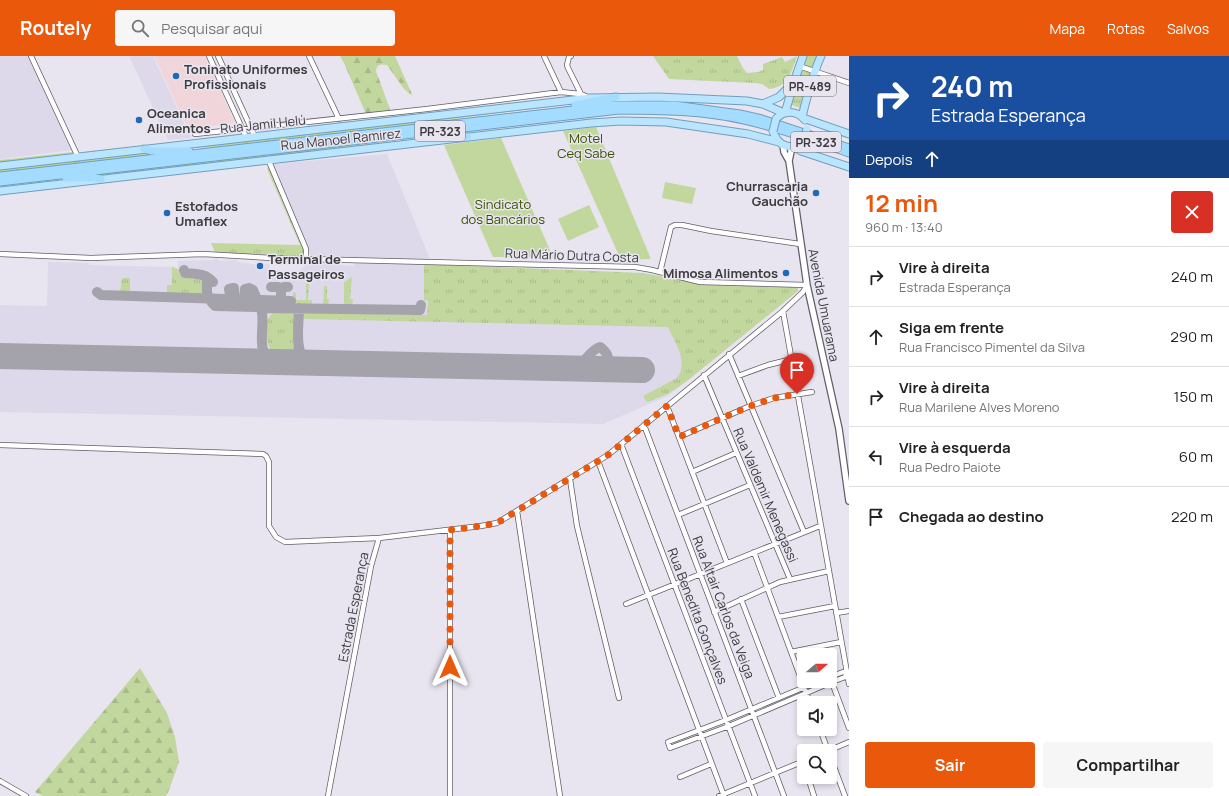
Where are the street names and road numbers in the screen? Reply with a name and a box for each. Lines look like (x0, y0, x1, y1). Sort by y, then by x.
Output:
road number: PR-489 (784, 76, 836, 96)
street label: Rua Jamil Helú (219, 111, 307, 137)
road number: PR-323 (415, 121, 465, 141)
street label: Rua Manoel Ramirez (280, 124, 402, 154)
road number: PR-323 (791, 132, 841, 152)
street label: Rua Mário Dutra Costa (505, 244, 639, 266)
street label: Avenida Umuarama (804, 247, 844, 363)
street label: Rua Valdemir Menegassi (729, 425, 803, 565)
street label: Rua Altair Carlos da Veiga (689, 533, 759, 681)
street label: Rua Benedita Gonçalves (664, 545, 732, 687)
street label: Estrada Esperança (333, 550, 373, 664)

